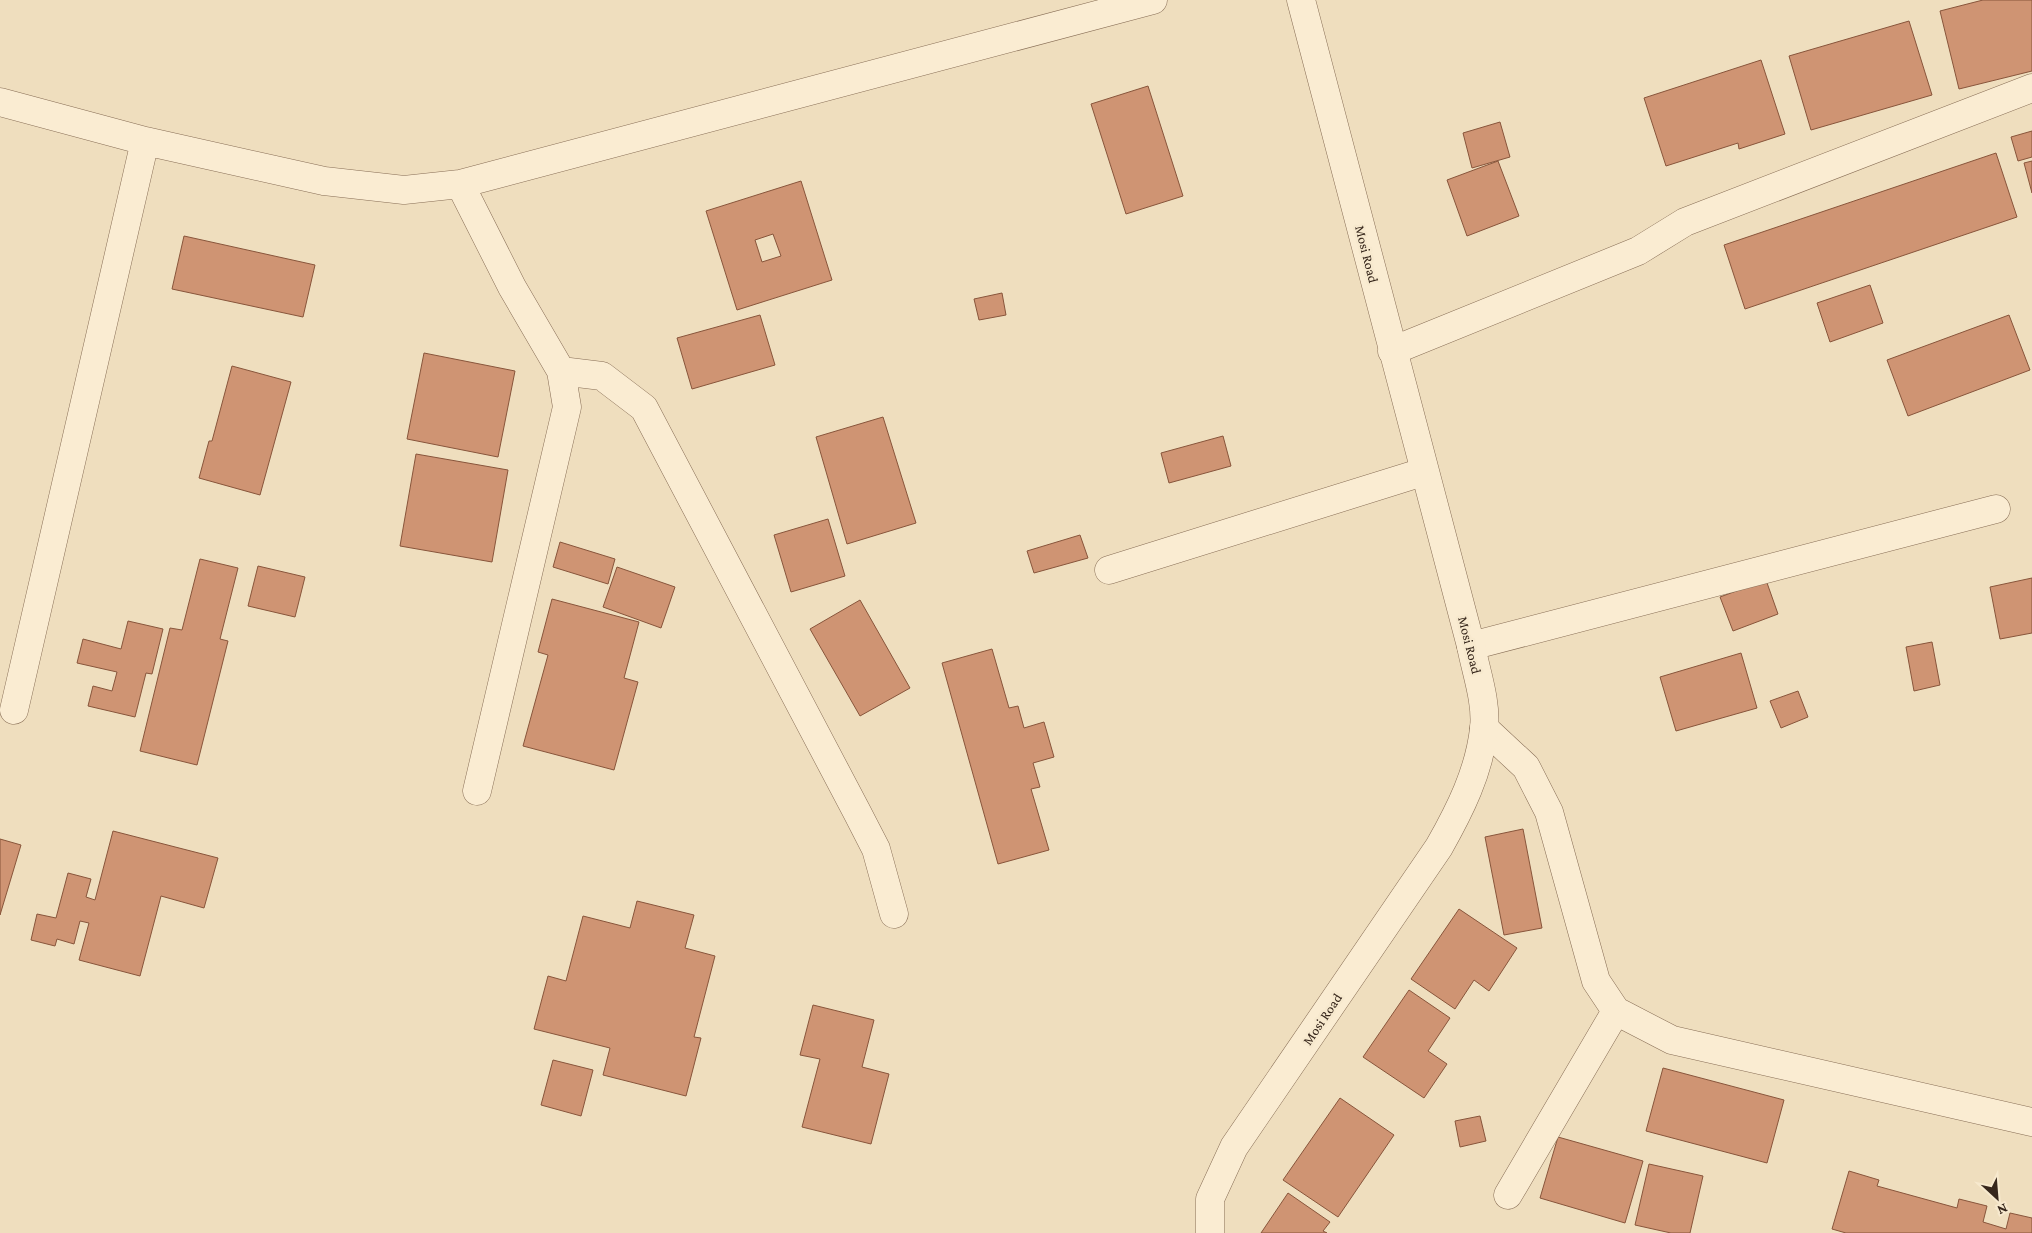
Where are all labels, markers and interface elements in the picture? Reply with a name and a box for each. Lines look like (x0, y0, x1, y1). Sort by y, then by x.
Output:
street label: Mosi Road (1352, 224, 1382, 285)
street label: Mosi Road (1455, 615, 1485, 676)
street label: Mosi Road (1299, 990, 1345, 1048)
north arrow (1972, 1173, 2022, 1223)
text: N (1994, 1200, 2010, 1219)

